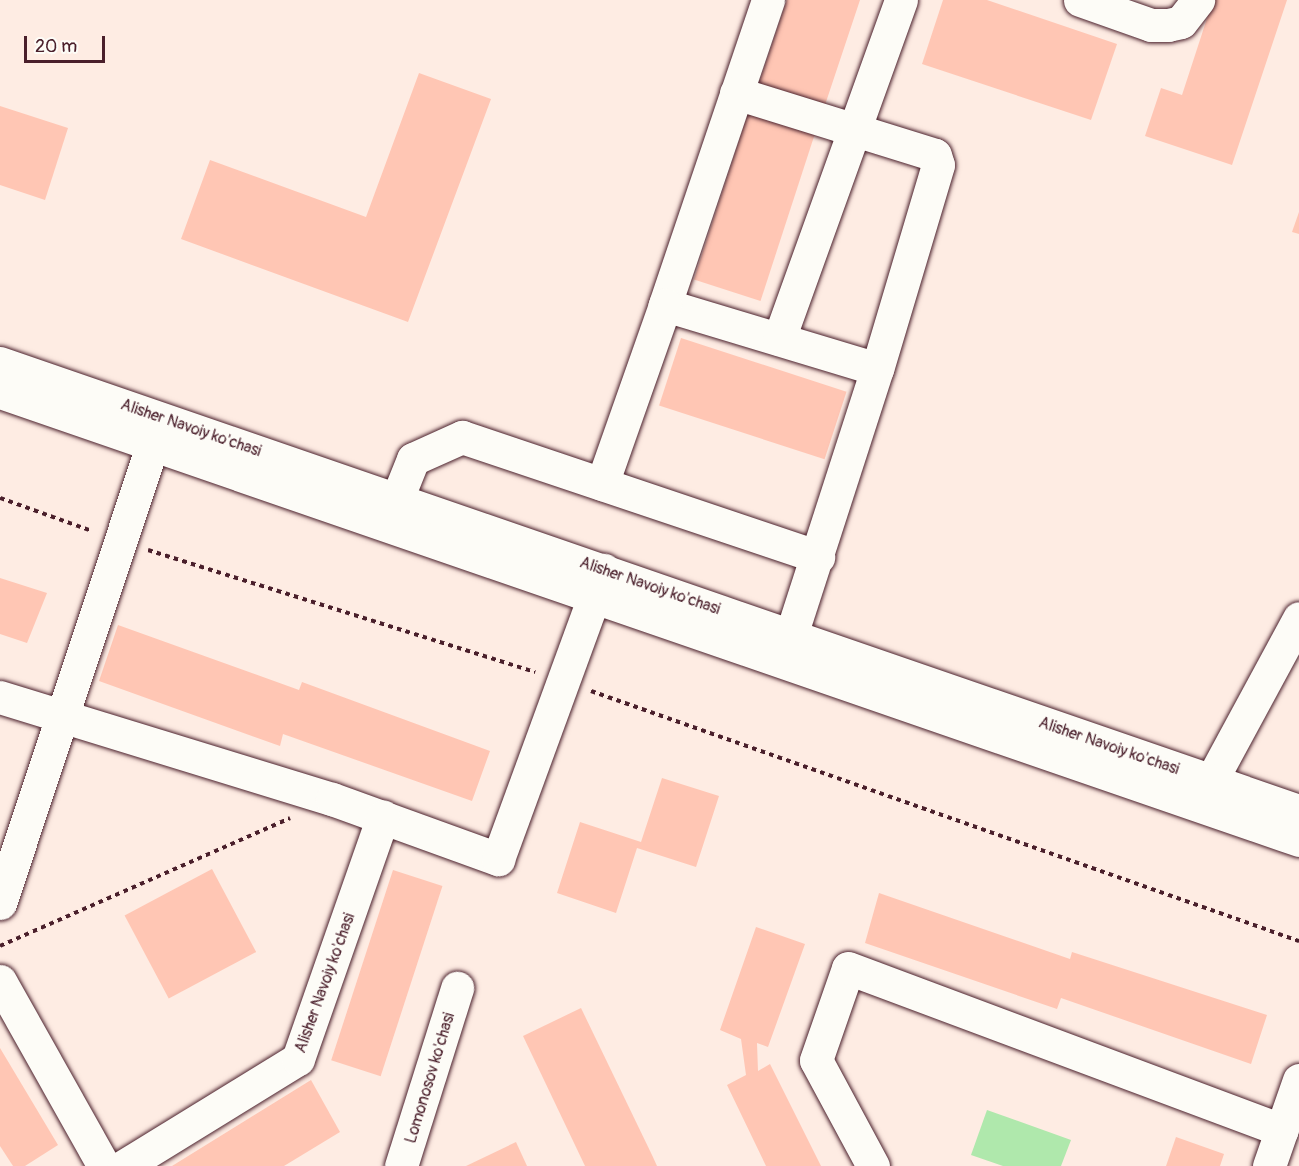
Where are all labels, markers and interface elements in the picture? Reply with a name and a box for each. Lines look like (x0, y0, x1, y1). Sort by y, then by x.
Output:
scale bar (27, 24, 108, 62)
text: 20 m (35, 35, 77, 58)
street label: Alisher Navoiy ko'chasi (118, 395, 264, 461)
street label: Alisher Navoiy ko'chasi (577, 553, 723, 619)
street label: Alisher Navoiy ko'chasi (1036, 713, 1182, 779)
street label: Alisher Navoiy ko'chasi (291, 910, 359, 1056)
street label: Lomonosov ko'chasi (401, 1010, 459, 1146)

